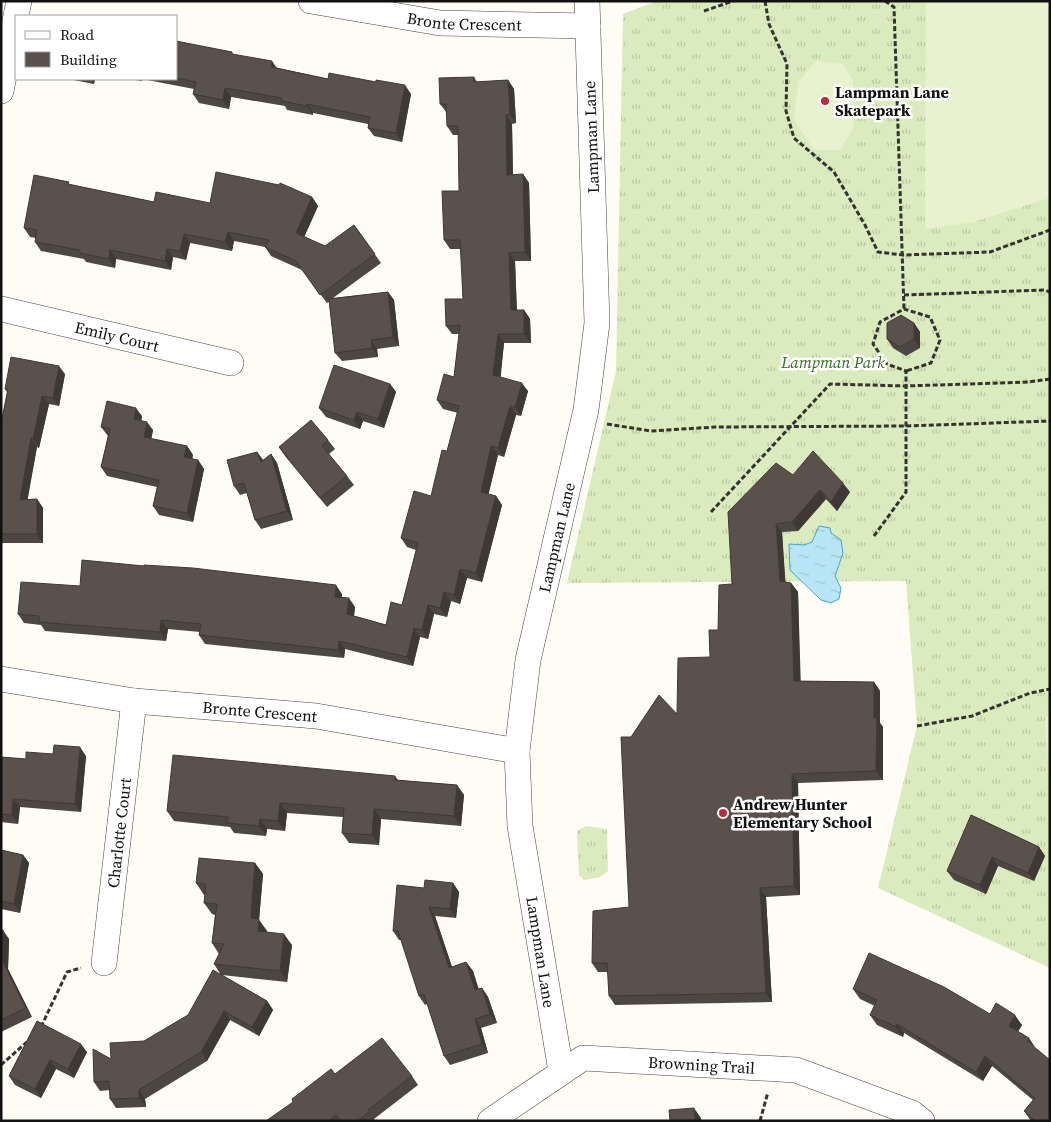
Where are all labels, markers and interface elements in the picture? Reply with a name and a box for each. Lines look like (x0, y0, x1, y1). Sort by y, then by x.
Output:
street label: Bronte Crescent (405, 7, 523, 36)
legend (15, 15, 178, 80)
text: Road (60, 24, 94, 45)
text: Building (60, 49, 117, 70)
street label: Lampman Lane (578, 80, 604, 194)
place label: Lampman Lane Skatepark (835, 81, 949, 121)
marker: Lampman Lane Skatepark (819, 95, 831, 107)
street label: Emily Court (73, 316, 162, 357)
park label: Lampman Park (780, 351, 885, 373)
street label: Lampman Lane (533, 480, 580, 595)
street label: Bronte Crescent (202, 696, 319, 727)
street label: Charlotte Court (102, 776, 136, 889)
place label: Andrew Hunter Elementary School (733, 793, 872, 833)
marker: Andrew Hunter Elementary School (717, 807, 729, 819)
street label: Lampman Lane (521, 895, 561, 1009)
street label: Browning Trail (647, 1051, 756, 1079)

